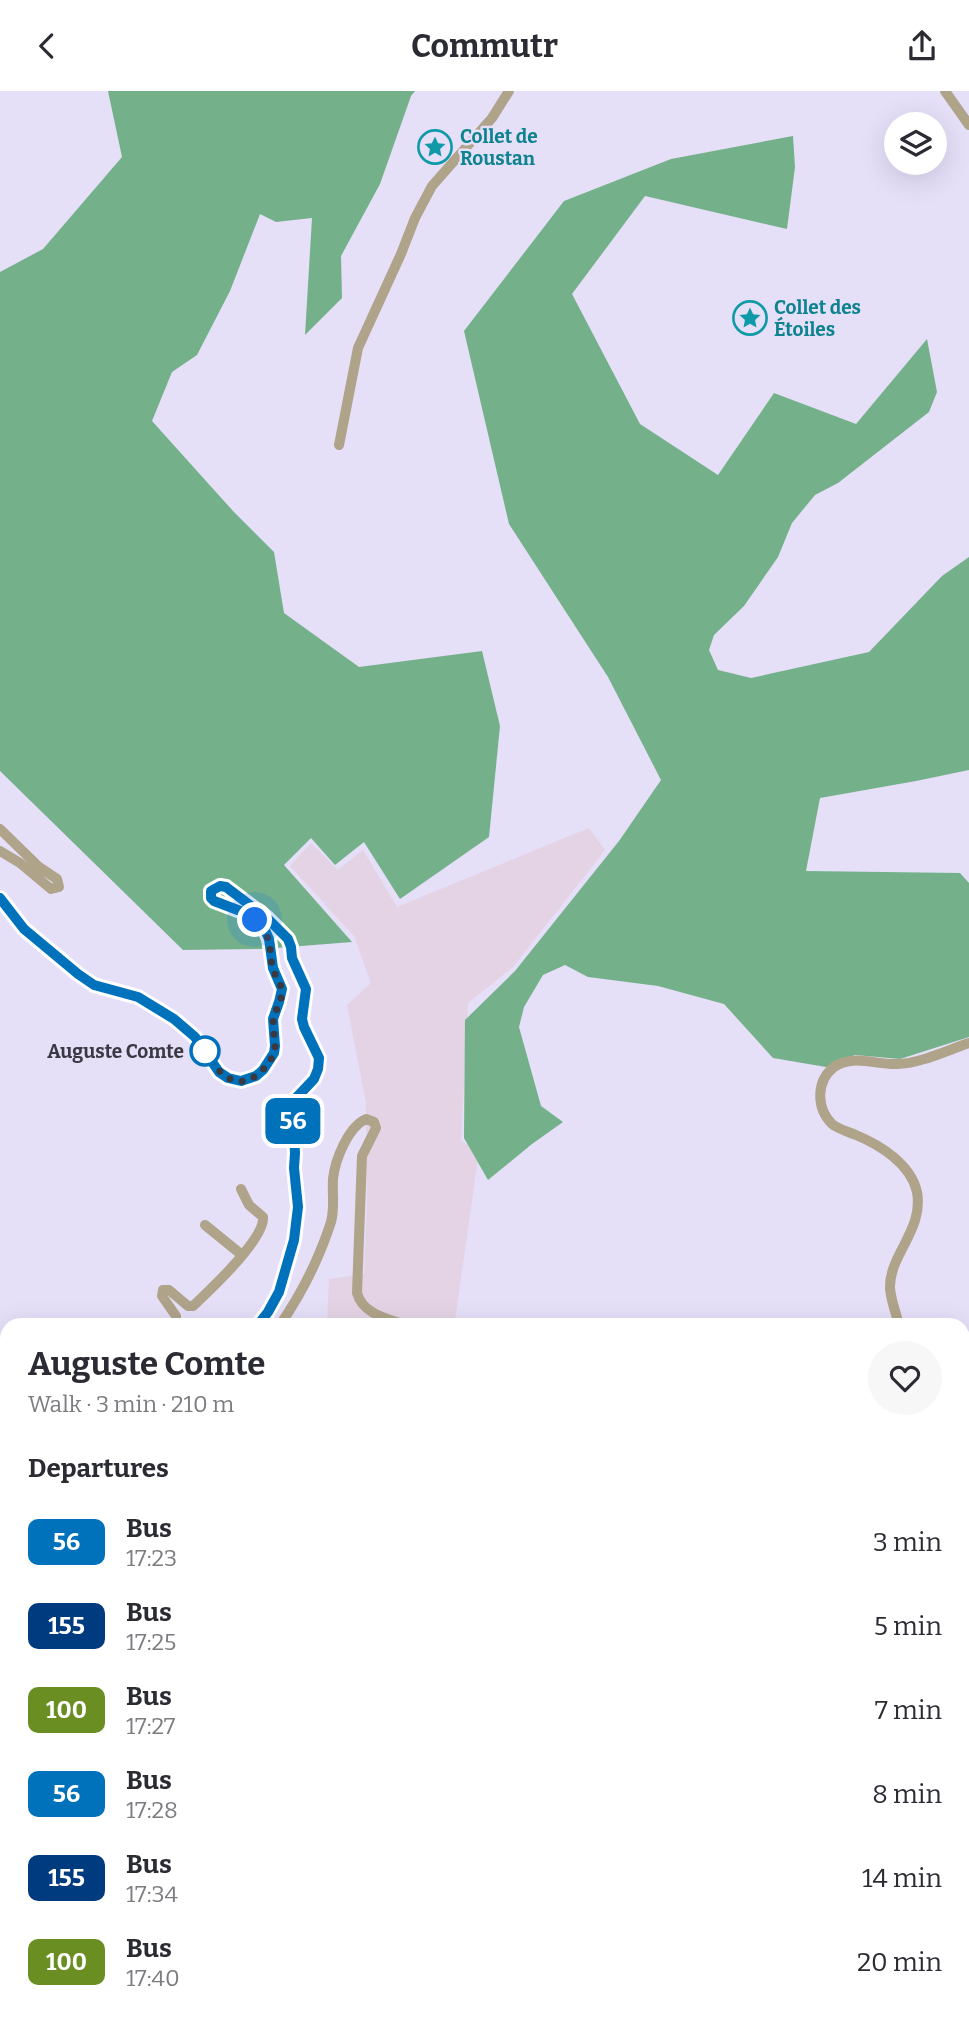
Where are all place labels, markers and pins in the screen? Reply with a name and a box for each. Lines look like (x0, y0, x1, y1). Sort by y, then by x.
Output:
place label: Collet de Roustan (460, 125, 538, 170)
place icon: Collet de Roustan (416, 128, 454, 166)
place label: Collet des Étoiles (774, 296, 861, 341)
place icon: Collet des Étoiles (731, 299, 769, 337)
marker: Auguste Comte (190, 1036, 220, 1066)
place label: Auguste Comte (47, 1040, 184, 1063)

